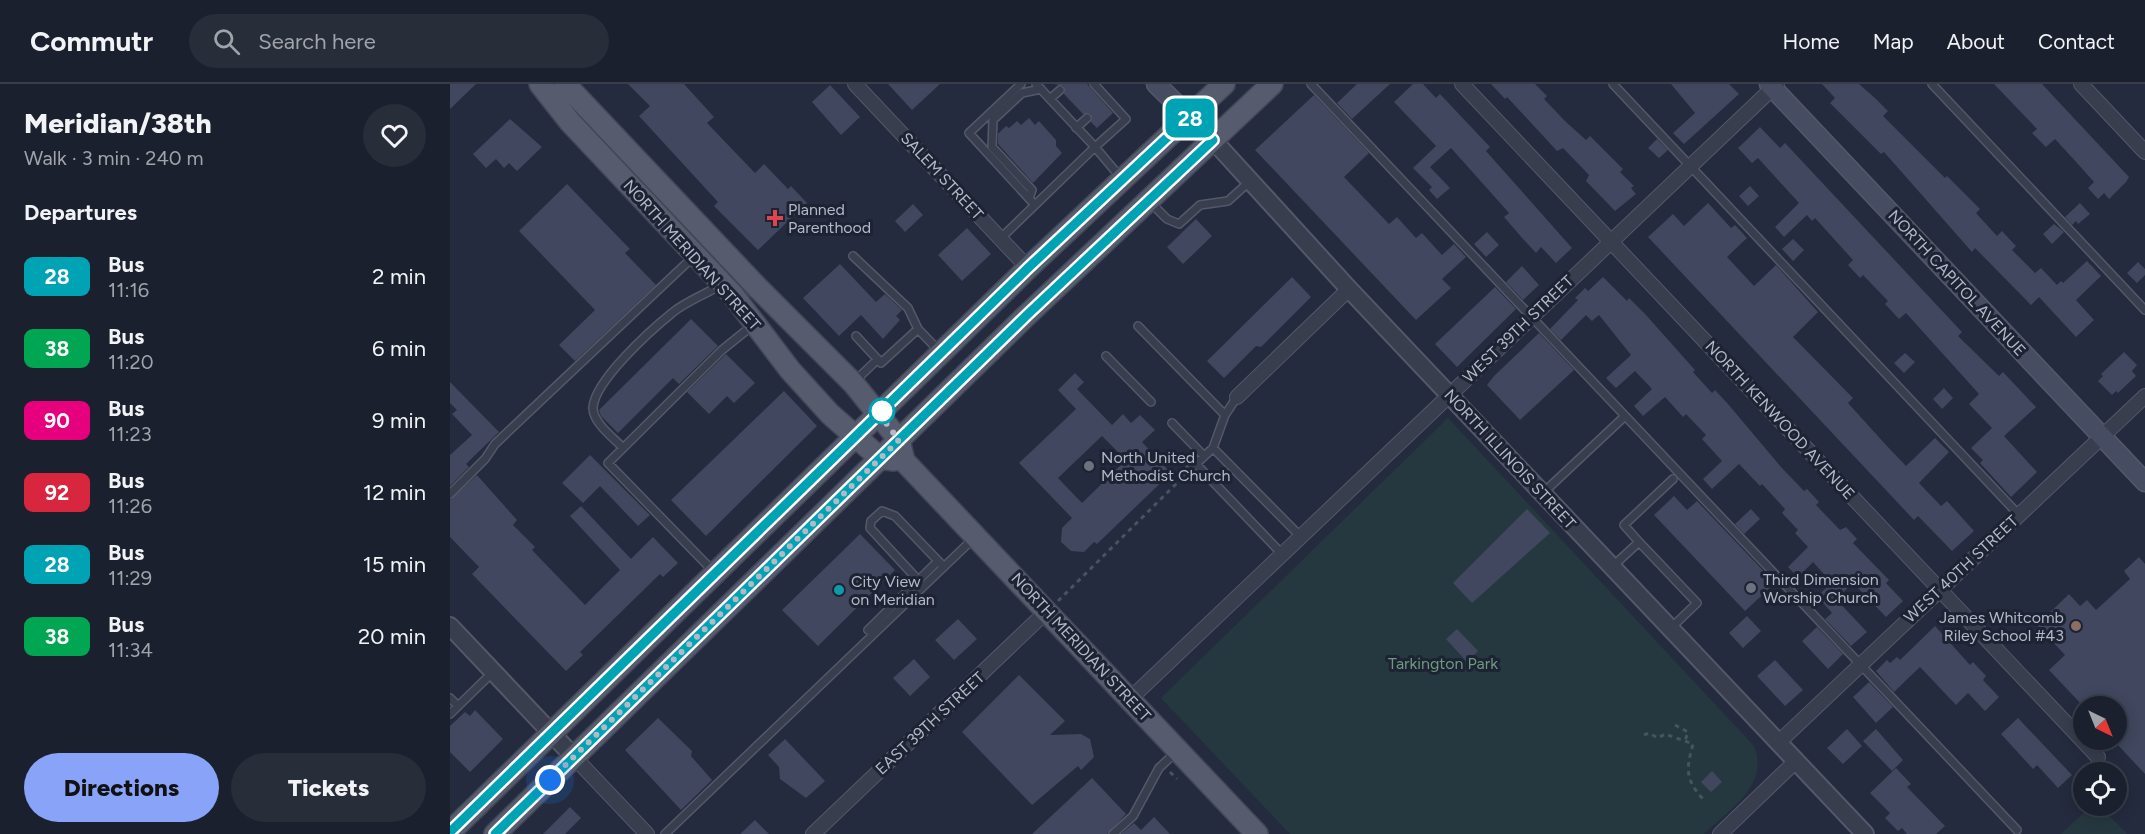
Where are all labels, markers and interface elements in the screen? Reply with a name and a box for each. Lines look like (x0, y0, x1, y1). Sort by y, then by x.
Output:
search box (189, 14, 609, 68)
text: Commutr (30, 24, 153, 58)
icon: search (210, 25, 243, 58)
text: Search here (258, 28, 376, 55)
text: Home (1783, 29, 1840, 54)
text: Map (1873, 29, 1914, 54)
text: About (1947, 29, 2005, 54)
text: Contact (2038, 29, 2115, 54)
line badge: 28 (1163, 99, 1217, 138)
button: heart (363, 104, 426, 167)
text: Meridian/38th (24, 106, 212, 140)
text: 28 (1177, 106, 1203, 131)
street label: SALEM STREET (897, 128, 987, 224)
text: Walk · 3 min · 240 m (24, 146, 204, 170)
street label: NORTH MERIDIAN STREET (619, 176, 765, 334)
text: Departures (24, 199, 137, 226)
place label: Planned Parenthood (788, 200, 871, 237)
street label: NORTH CAPITOL AVENUE (1884, 206, 2030, 360)
marker: Planned Parenthood (766, 209, 784, 227)
text: Bus (108, 251, 144, 278)
text: 2 min (372, 263, 426, 290)
text: 28 (44, 264, 70, 289)
street label: WEST 39TH STREET (1459, 271, 1577, 387)
text: 11:16 (108, 278, 149, 302)
text: Bus (108, 323, 144, 350)
text: 6 min (372, 335, 426, 362)
text: 38 (45, 336, 69, 361)
street label: NORTH KENWOOD AVENUE (1701, 337, 1859, 503)
text: 11:20 (108, 350, 154, 374)
street label: NORTH ILLINOIS STREET (1440, 385, 1580, 533)
text: Bus (108, 395, 144, 422)
unlabelled marker (869, 398, 895, 424)
text: 9 min (372, 407, 426, 434)
text: 90 (44, 408, 70, 433)
text: 11:23 (108, 422, 152, 446)
place label: North United Methodist Church (1101, 448, 1231, 485)
marker: North United Methodist Church (1082, 459, 1096, 473)
text: Bus (108, 467, 144, 494)
text: 12 min (363, 479, 426, 506)
text: 92 (45, 480, 69, 505)
text: 11:26 (108, 494, 152, 518)
street label: WEST 40TH STREET (1900, 511, 2022, 627)
text: Bus (108, 539, 144, 566)
text: 15 min (363, 551, 426, 578)
text: 28 (44, 552, 70, 577)
text: 11:29 (108, 566, 152, 590)
street label: NORTH MERIDIAN STREET (1007, 569, 1155, 725)
place label: Third Dimension Worship Church (1763, 570, 1879, 607)
place label: City View on Meridian (851, 572, 935, 609)
marker: Third Dimension Worship Church (1744, 581, 1758, 595)
marker: City View on Meridian (832, 583, 846, 597)
place label: James Whitcomb Riley School #43 (1939, 608, 2064, 645)
text: Bus (108, 611, 144, 638)
marker: James Whitcomb Riley School #43 (2069, 619, 2083, 633)
text: 20 min (358, 623, 426, 650)
text: 38 (45, 624, 69, 649)
text: 11:34 (108, 638, 153, 662)
park label: Tarkington Park (1388, 654, 1498, 673)
street label: EAST 39TH STREET (872, 668, 988, 778)
north arrow (2073, 696, 2127, 750)
map controls (2073, 696, 2127, 816)
button: Directions (24, 753, 219, 822)
button: Tickets (231, 753, 426, 822)
button: locate (2073, 762, 2127, 816)
your location (535, 765, 565, 795)

